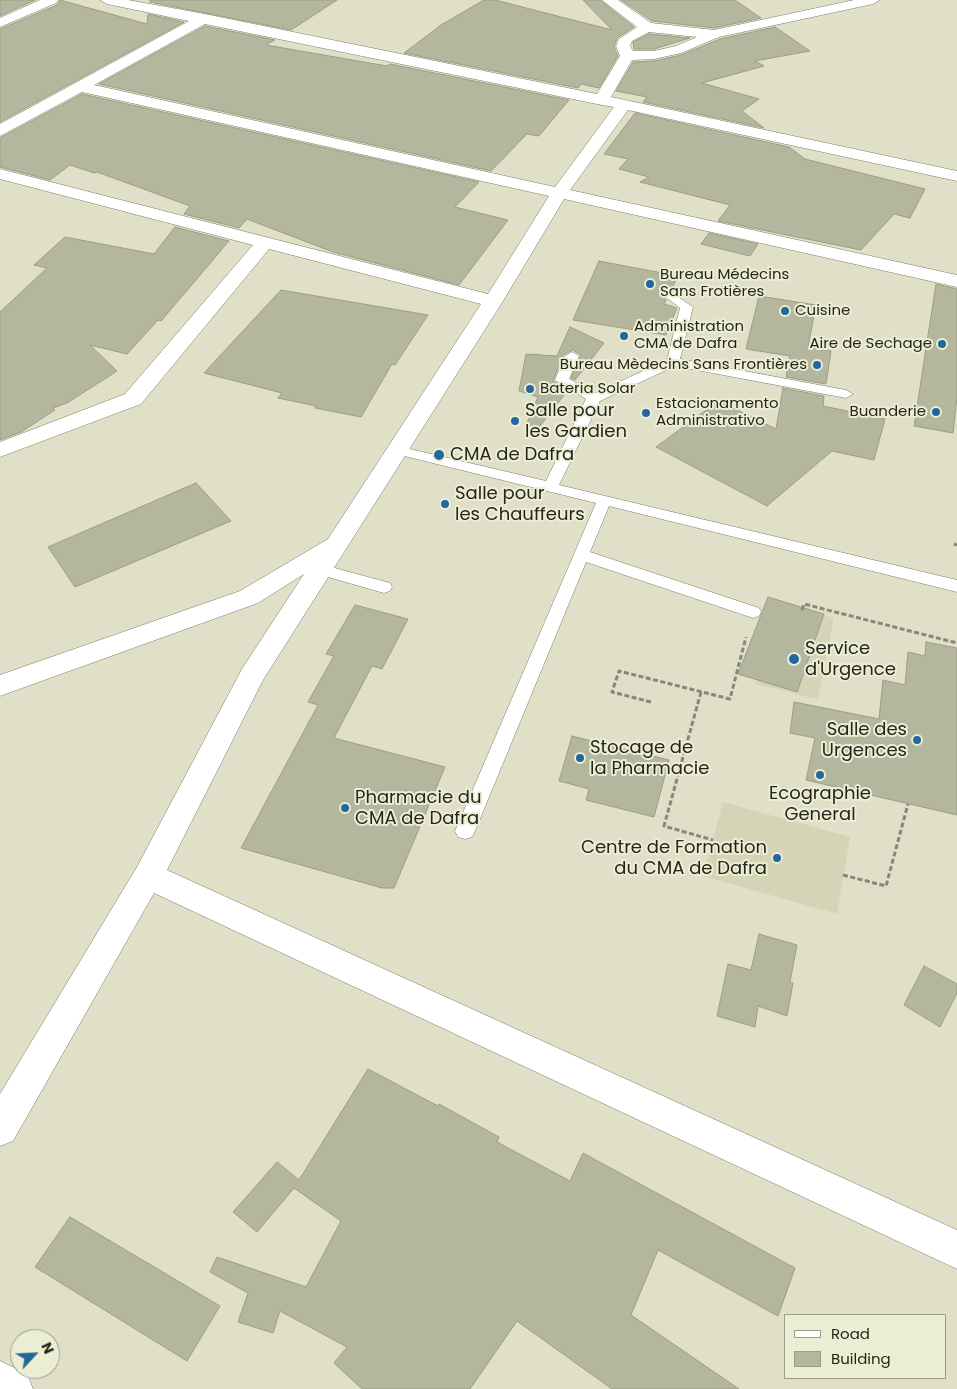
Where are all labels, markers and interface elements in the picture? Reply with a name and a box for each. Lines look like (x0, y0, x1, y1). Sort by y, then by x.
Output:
place label: Bureau Médecins Sans Frotières (660, 266, 789, 301)
marker: Bureau Médecins Sans Frotières (644, 278, 656, 290)
place label: Cuisine (795, 302, 850, 320)
marker: Cuisine (779, 305, 791, 317)
place label: Administration CMA de Dafra (634, 318, 744, 353)
marker: Administration CMA de Dafra (618, 330, 630, 342)
place label: Aire de Sechage (809, 335, 932, 353)
marker: Aire de Sechage (936, 338, 948, 350)
place label: Bureau Mèdecins Sans Frontières (560, 356, 807, 374)
marker: Bureau Mèdecins Sans Frontières (811, 359, 823, 371)
place label: Bateria Solar (540, 380, 635, 398)
marker: Bateria Solar (524, 383, 536, 395)
place label: Estacionamento Administrativo (656, 395, 779, 430)
place label: Salle pour les Gardien (525, 400, 627, 442)
place label: Buanderie (849, 403, 926, 421)
marker: Buanderie (930, 406, 942, 418)
marker: Estacionamento Administrativo (640, 407, 652, 419)
marker: Salle pour les Gardien (509, 415, 521, 427)
place label: CMA de Dafra (450, 444, 574, 466)
marker: CMA de Dafra (432, 448, 446, 462)
place label: Salle pour les Chauffeurs (455, 483, 585, 526)
marker: Salle pour les Chauffeurs (439, 498, 451, 510)
place label: Service d'Urgence (805, 638, 896, 681)
marker: Service d'Urgence (787, 652, 801, 666)
place label: Salle des Urgences (822, 719, 907, 762)
marker: Salle des Urgences (911, 734, 923, 746)
place label: Stocage de la Pharmacie (590, 737, 709, 780)
marker: Stocage de la Pharmacie (574, 752, 586, 764)
marker: Ecographie General (814, 769, 826, 781)
place label: Ecographie General (769, 783, 871, 826)
place label: Pharmacie du CMA de Dafra (355, 787, 482, 830)
marker: Pharmacie du CMA de Dafra (339, 802, 351, 814)
place label: Centre de Formation du CMA de Dafra (581, 837, 767, 880)
marker: Centre de Formation du CMA de Dafra (771, 852, 783, 864)
legend (784, 1314, 947, 1379)
text: Road (831, 1323, 870, 1344)
north arrow (10, 1329, 60, 1379)
text: N (36, 1339, 59, 1357)
text: Building (831, 1348, 891, 1369)

